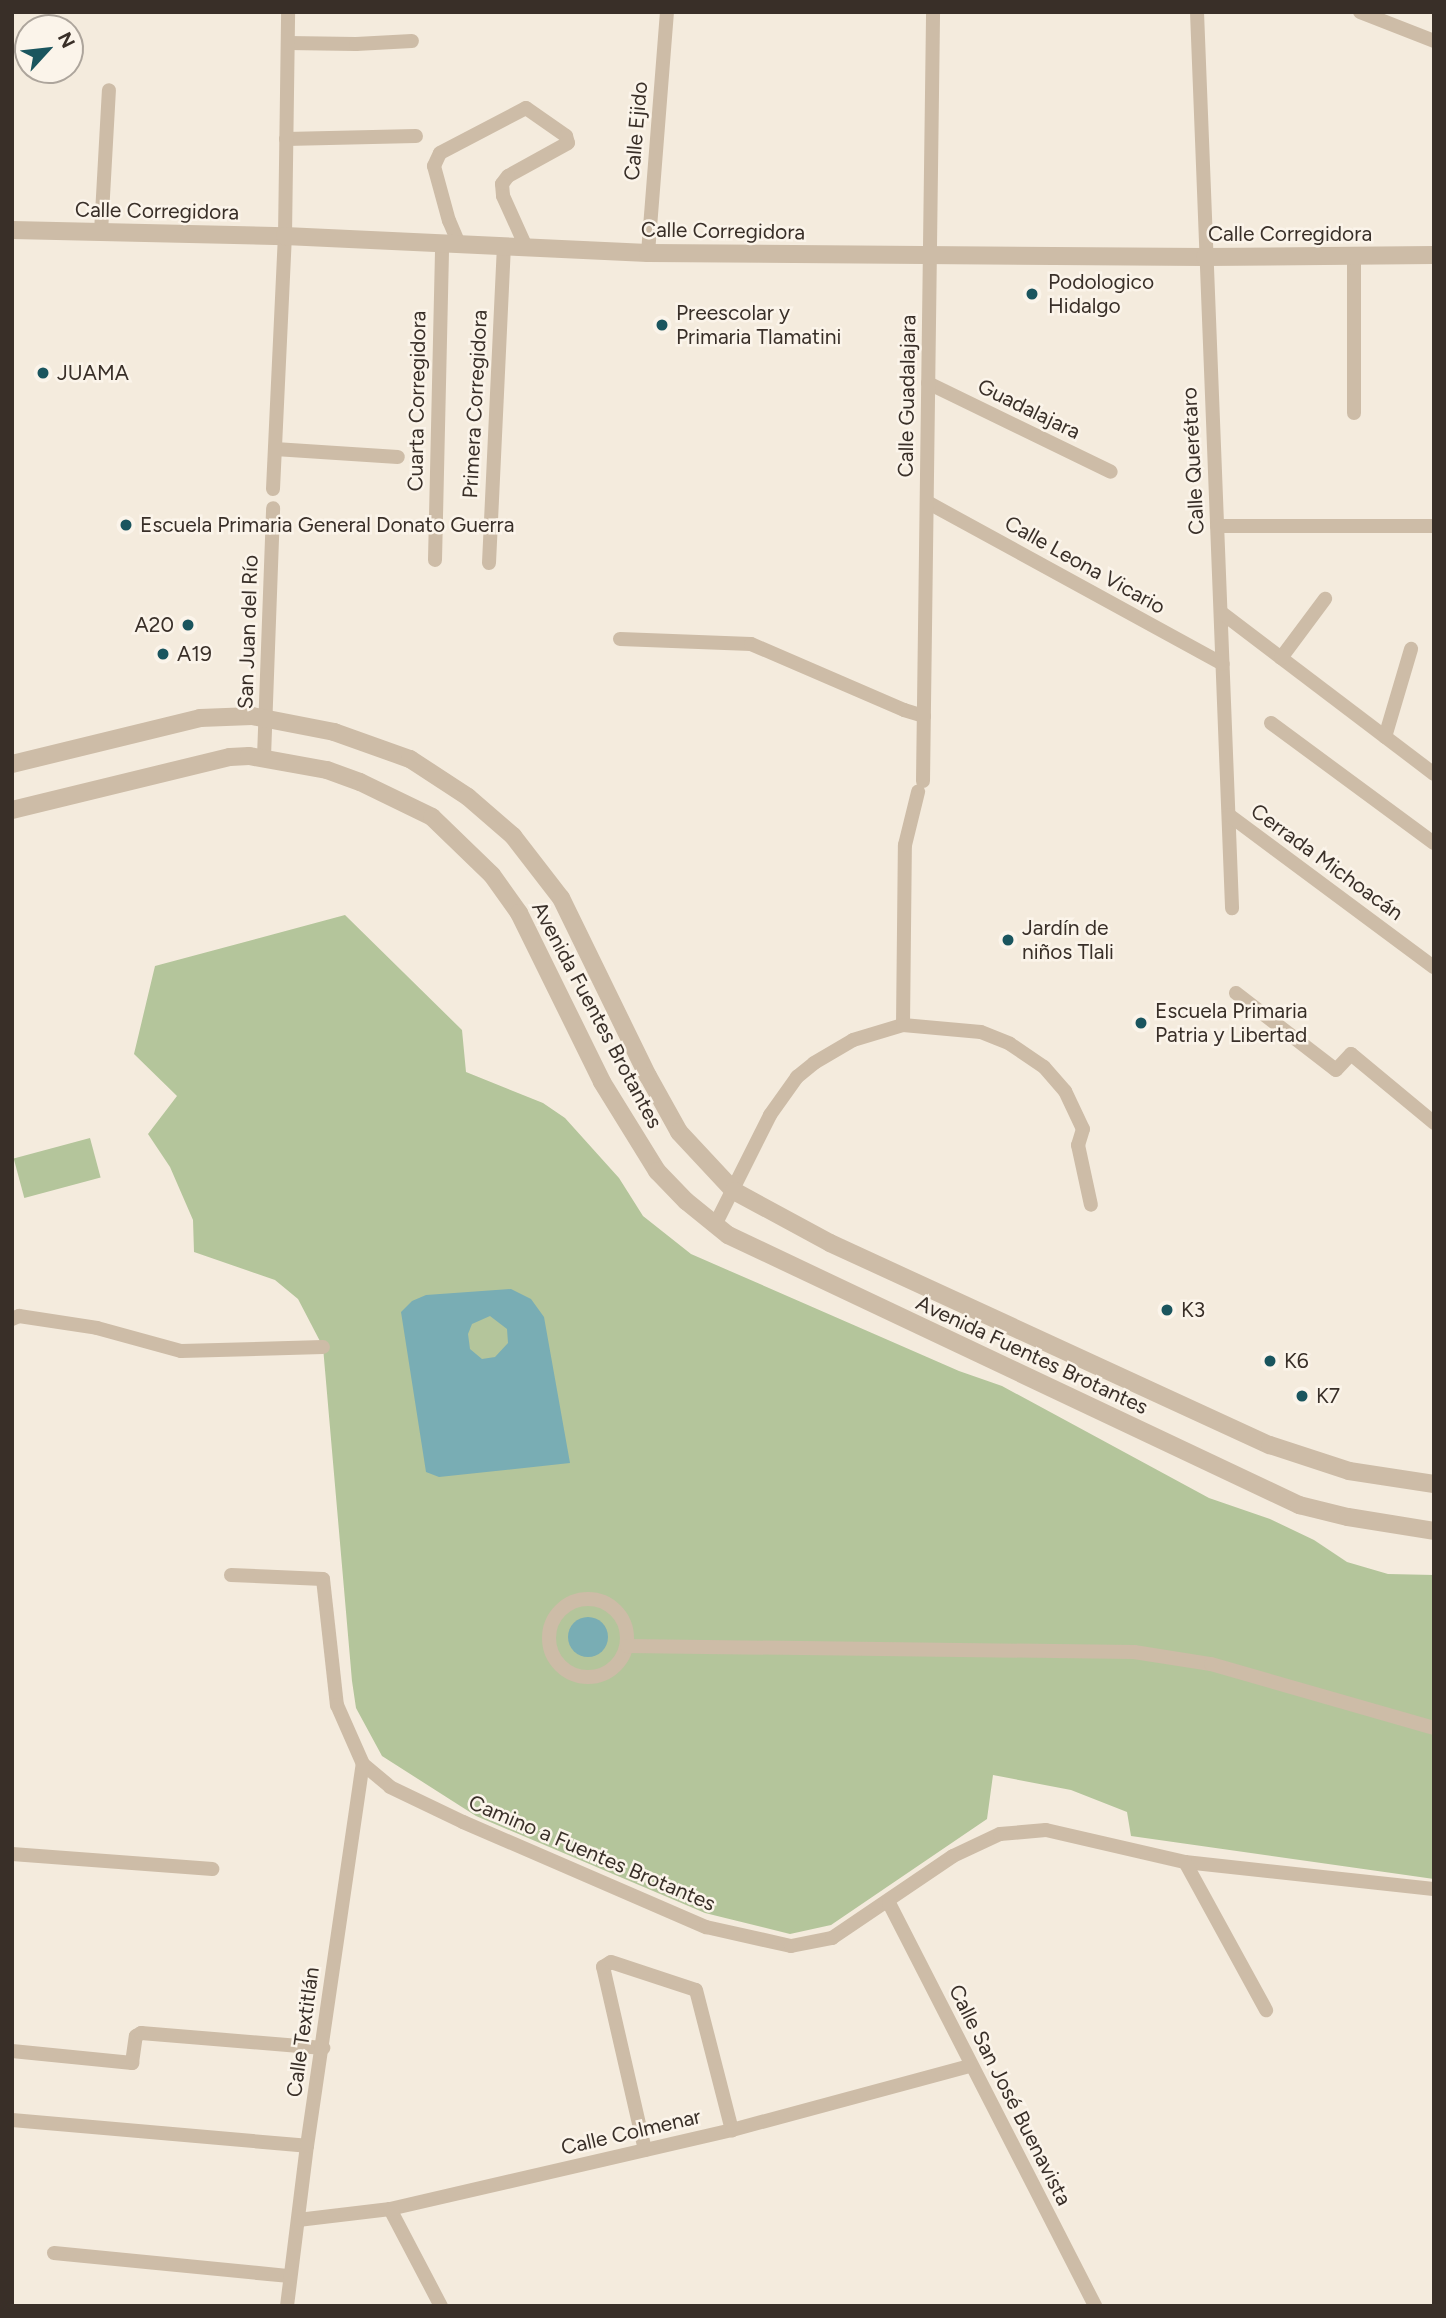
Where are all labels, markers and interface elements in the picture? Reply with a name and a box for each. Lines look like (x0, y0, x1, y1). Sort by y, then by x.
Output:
north arrow (14, 14, 84, 84)
text: N (53, 28, 80, 52)
street label: Calle Ejido (619, 80, 653, 182)
street label: Calle Corregidora (75, 197, 239, 225)
street label: Calle Corregidora (641, 217, 805, 245)
street label: Calle Corregidora (1208, 221, 1372, 247)
place label: Podologico Hidalgo (1048, 269, 1154, 319)
marker: Podologico Hidalgo (1022, 284, 1042, 304)
place label: Preescolar y Primaria Tlamatini (676, 300, 841, 350)
street label: Primera Corregidora (457, 309, 493, 499)
street label: Cuarta Corregidora (403, 310, 431, 492)
street label: Calle Guadalajara (893, 314, 921, 478)
marker: Preescolar y Primaria Tlamatini (654, 317, 670, 333)
place label: JUAMA (57, 360, 129, 386)
marker: JUAMA (35, 365, 51, 381)
street label: Guadalajara (974, 373, 1084, 445)
street label: Calle Querétaro (1177, 387, 1209, 535)
street label: Calle Leona Vicario (1000, 510, 1170, 620)
place label: Escuela Primaria General Donato Guerra (140, 512, 514, 538)
marker: Escuela Primaria General Donato Guerra (118, 517, 134, 533)
street label: San Juan del Río (233, 554, 263, 710)
place label: A20 (135, 612, 174, 638)
marker: A20 (180, 617, 196, 633)
place label: A19 (177, 641, 212, 667)
marker: A19 (155, 646, 171, 662)
street label: Cerrada Michoacán (1246, 798, 1408, 926)
street label: Avenida Fuentes Brotantes (527, 897, 667, 1133)
place label: Jardín de niños Tlali (1022, 915, 1114, 965)
marker: Jardín de niños Tlali (1000, 932, 1016, 948)
place label: Escuela Primaria Patria y Libertad (1155, 998, 1308, 1048)
marker: Escuela Primaria Patria y Libertad (1133, 1015, 1149, 1031)
street label: Avenida Fuentes Brotantes (912, 1290, 1152, 1420)
place label: K3 (1181, 1297, 1205, 1323)
marker: K3 (1159, 1302, 1175, 1318)
place label: K6 (1284, 1348, 1309, 1374)
marker: K6 (1262, 1353, 1278, 1369)
place label: K7 (1316, 1383, 1340, 1409)
marker: K7 (1294, 1388, 1310, 1404)
street label: Camino a Fuentes Brotantes (465, 1790, 719, 1916)
street label: Calle Textitlán (281, 1965, 325, 2099)
street label: Calle San José Buenavista (943, 1981, 1077, 2209)
street label: Calle Colmenar (559, 2104, 703, 2160)

